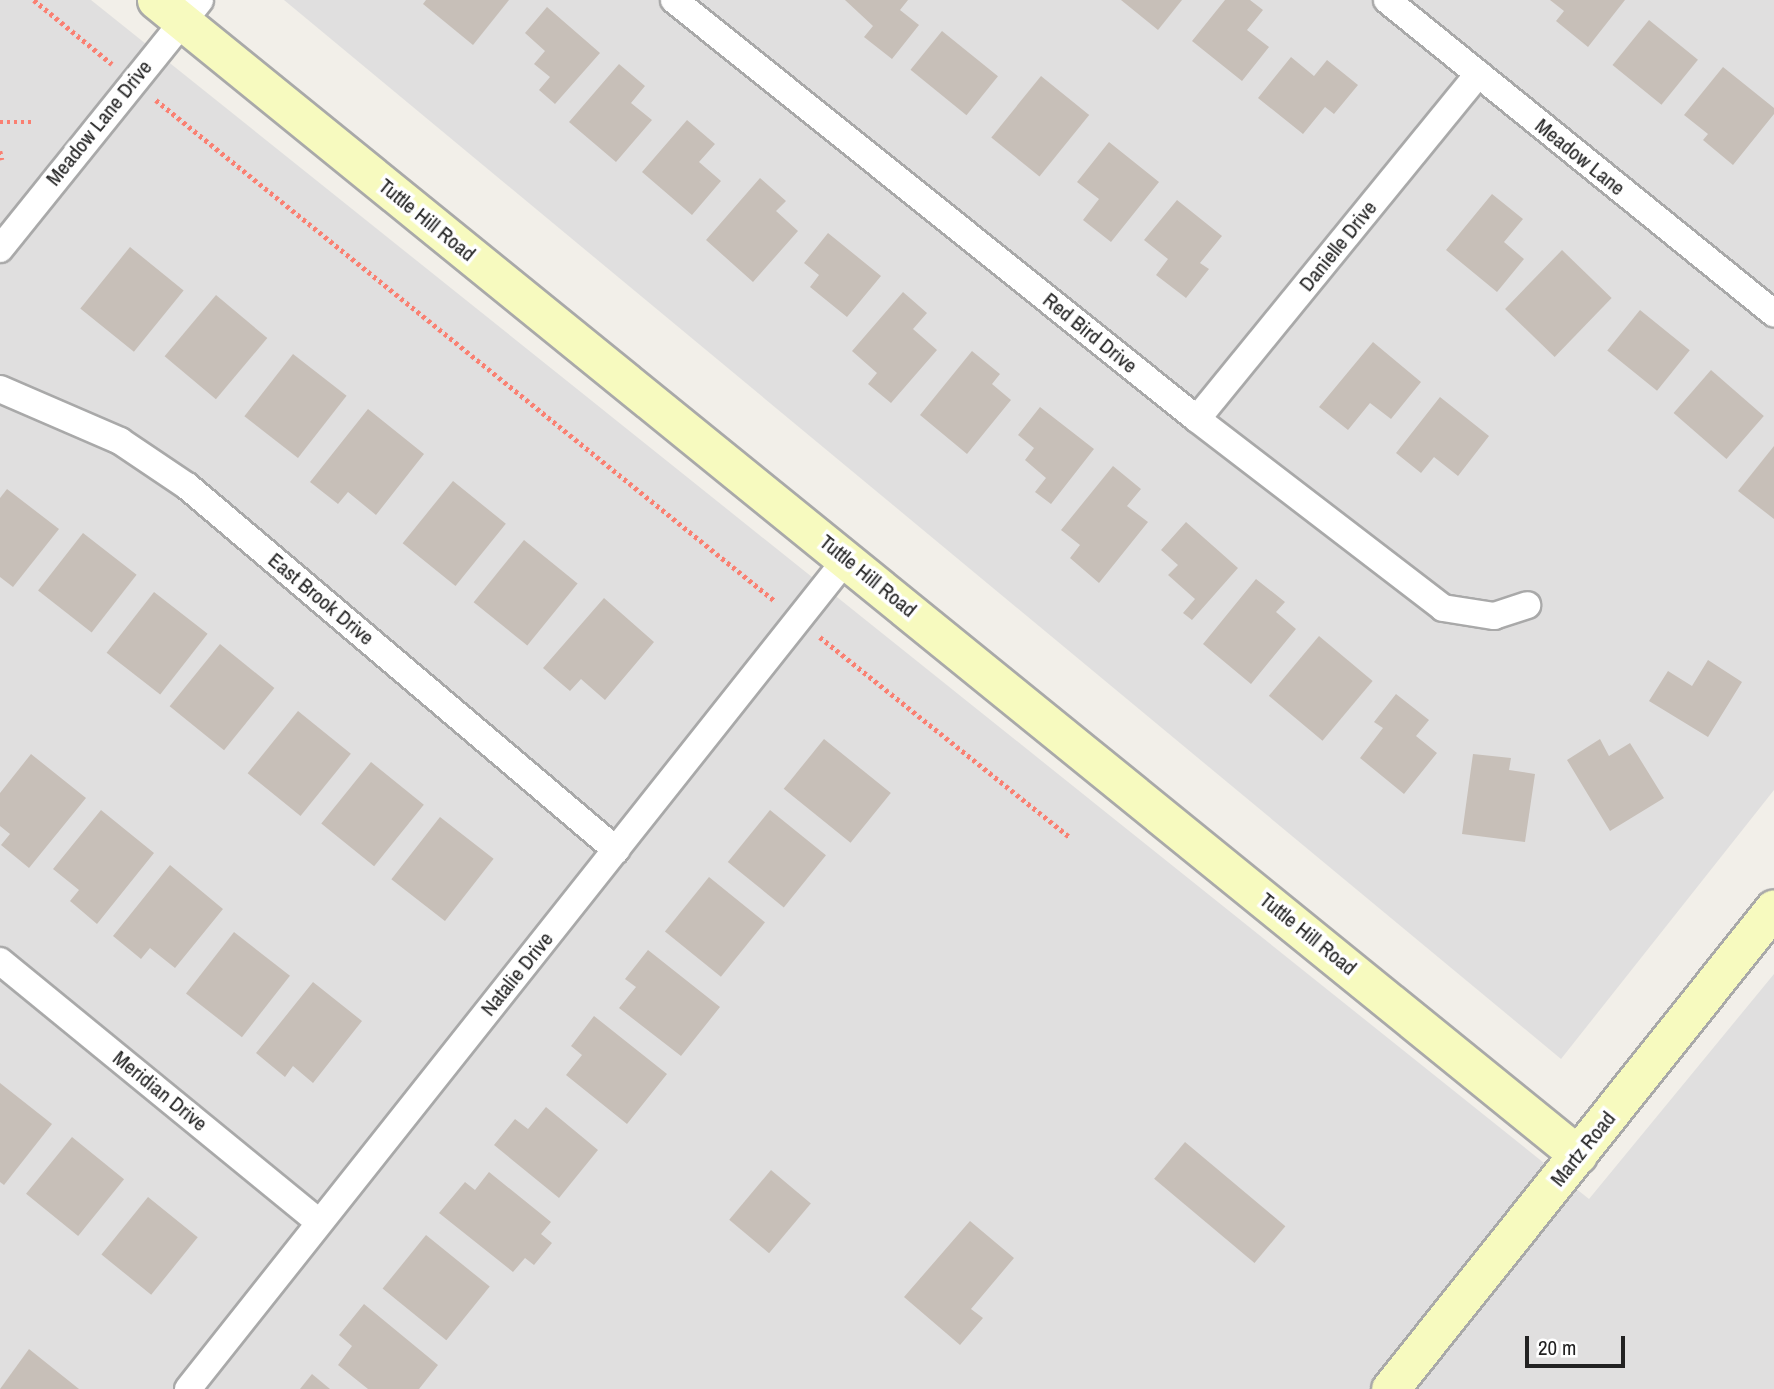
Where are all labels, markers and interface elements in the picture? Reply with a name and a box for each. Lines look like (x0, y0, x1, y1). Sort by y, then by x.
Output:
street label: Meadow Lane Drive (41, 55, 157, 191)
street label: Meadow Lane (1530, 113, 1630, 201)
street label: Tuttle Hill Road (374, 173, 480, 267)
street label: Danielle Drive (1294, 196, 1382, 296)
street label: Red Bird Drive (1038, 287, 1142, 379)
street label: Tuttle Hill Road (815, 529, 921, 623)
street label: East Brook Drive (263, 548, 379, 650)
street label: Tuttle Hill Road (1255, 887, 1361, 981)
street label: Natalie Drive (476, 927, 558, 1021)
street label: Meridian Drive (108, 1045, 212, 1137)
street label: Martz Road (1545, 1106, 1621, 1192)
scale bar (1529, 1322, 1629, 1366)
text: 20 m (1538, 1333, 1576, 1362)

